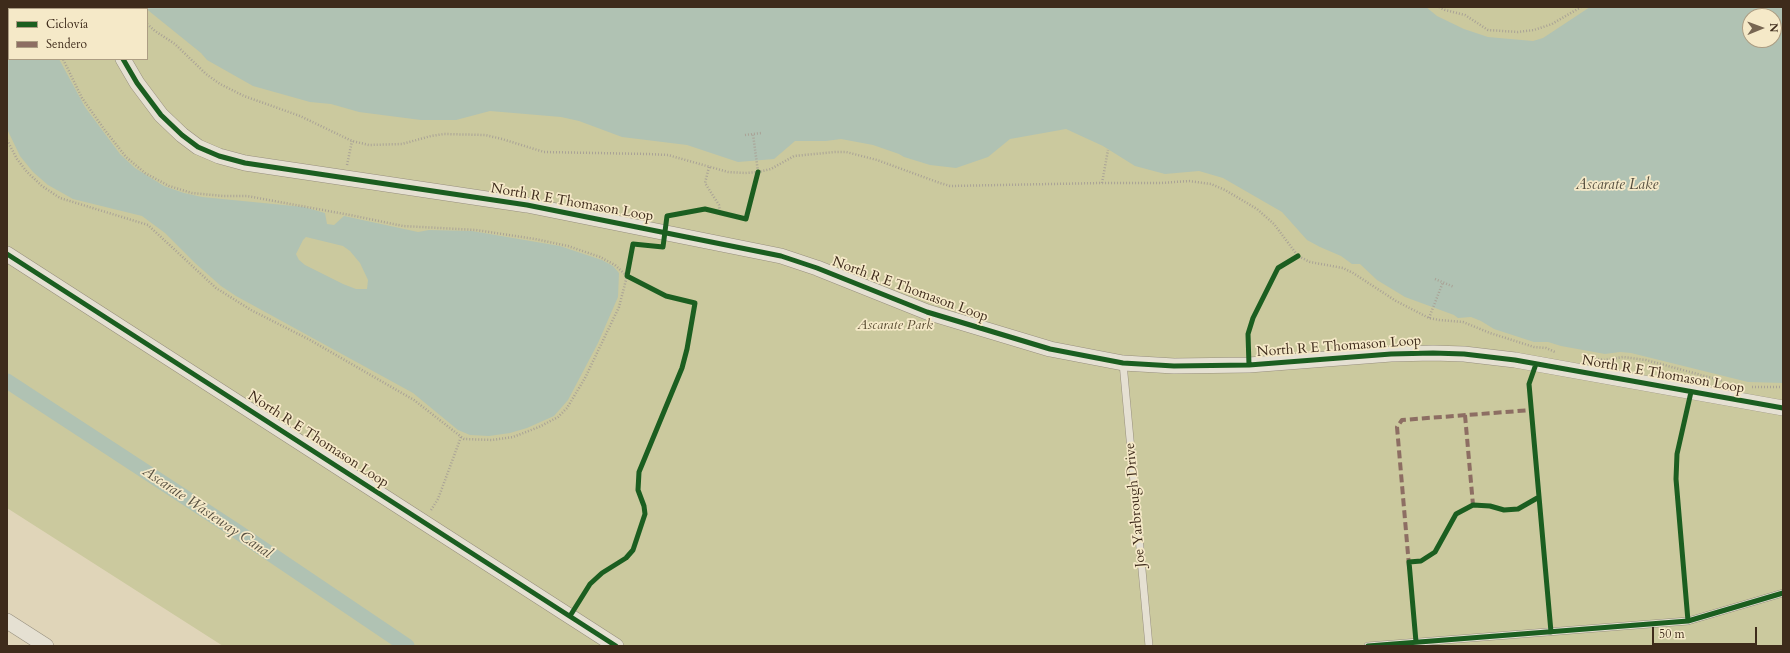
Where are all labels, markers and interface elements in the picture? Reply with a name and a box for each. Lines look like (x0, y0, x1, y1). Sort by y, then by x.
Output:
legend (8, 8, 148, 60)
north arrow (1742, 8, 1782, 48)
text: Ciclovía (46, 16, 88, 32)
text: N (1766, 23, 1781, 33)
text: Sendero (46, 36, 87, 52)
water label: Ascarate Lake (1576, 177, 1658, 195)
street label: North R E Thomason Loop (489, 180, 655, 226)
street label: North R E Thomason Loop (830, 254, 990, 326)
park label: Ascarate Park (857, 318, 933, 334)
street label: North R E Thomason Loop (1256, 333, 1422, 361)
street label: North R E Thomason Loop (1580, 352, 1746, 398)
street label: North R E Thomason Loop (244, 388, 392, 492)
street label: Joe Yarbrough Drive (1122, 442, 1150, 568)
water label: Ascarate Wasteway Canal (139, 463, 275, 563)
scale bar (1654, 619, 1759, 645)
text: 50 m (1659, 626, 1685, 642)

